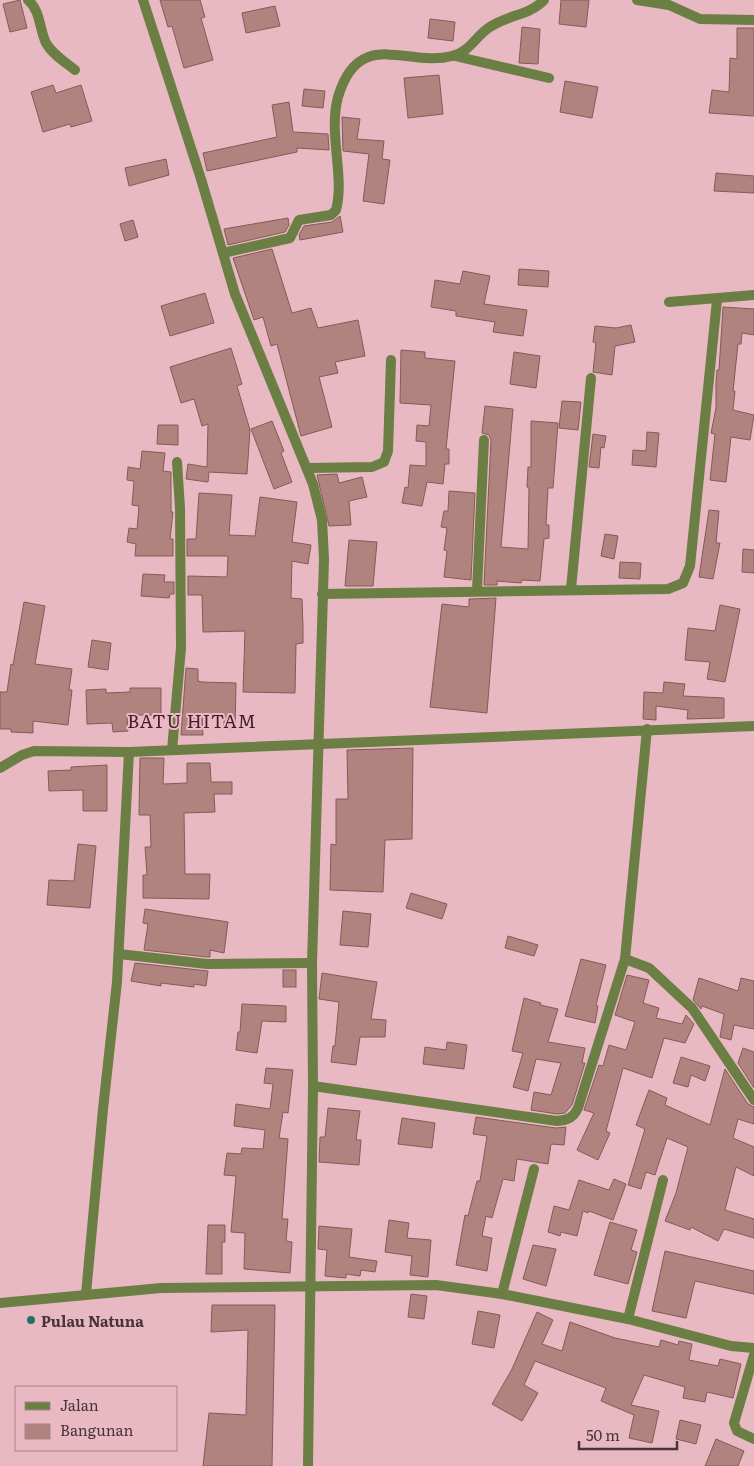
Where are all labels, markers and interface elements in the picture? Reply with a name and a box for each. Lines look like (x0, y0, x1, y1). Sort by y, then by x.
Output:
district label: BATU HITAM (127, 707, 257, 734)
place label: Pulau Natuna (41, 1309, 144, 1332)
marker: Pulau Natuna (25, 1314, 37, 1326)
legend (15, 1386, 178, 1451)
text: Jalan (60, 1393, 99, 1416)
text: Bangunan (60, 1418, 134, 1441)
scale bar (579, 1418, 676, 1450)
text: 50 m (586, 1423, 620, 1446)

